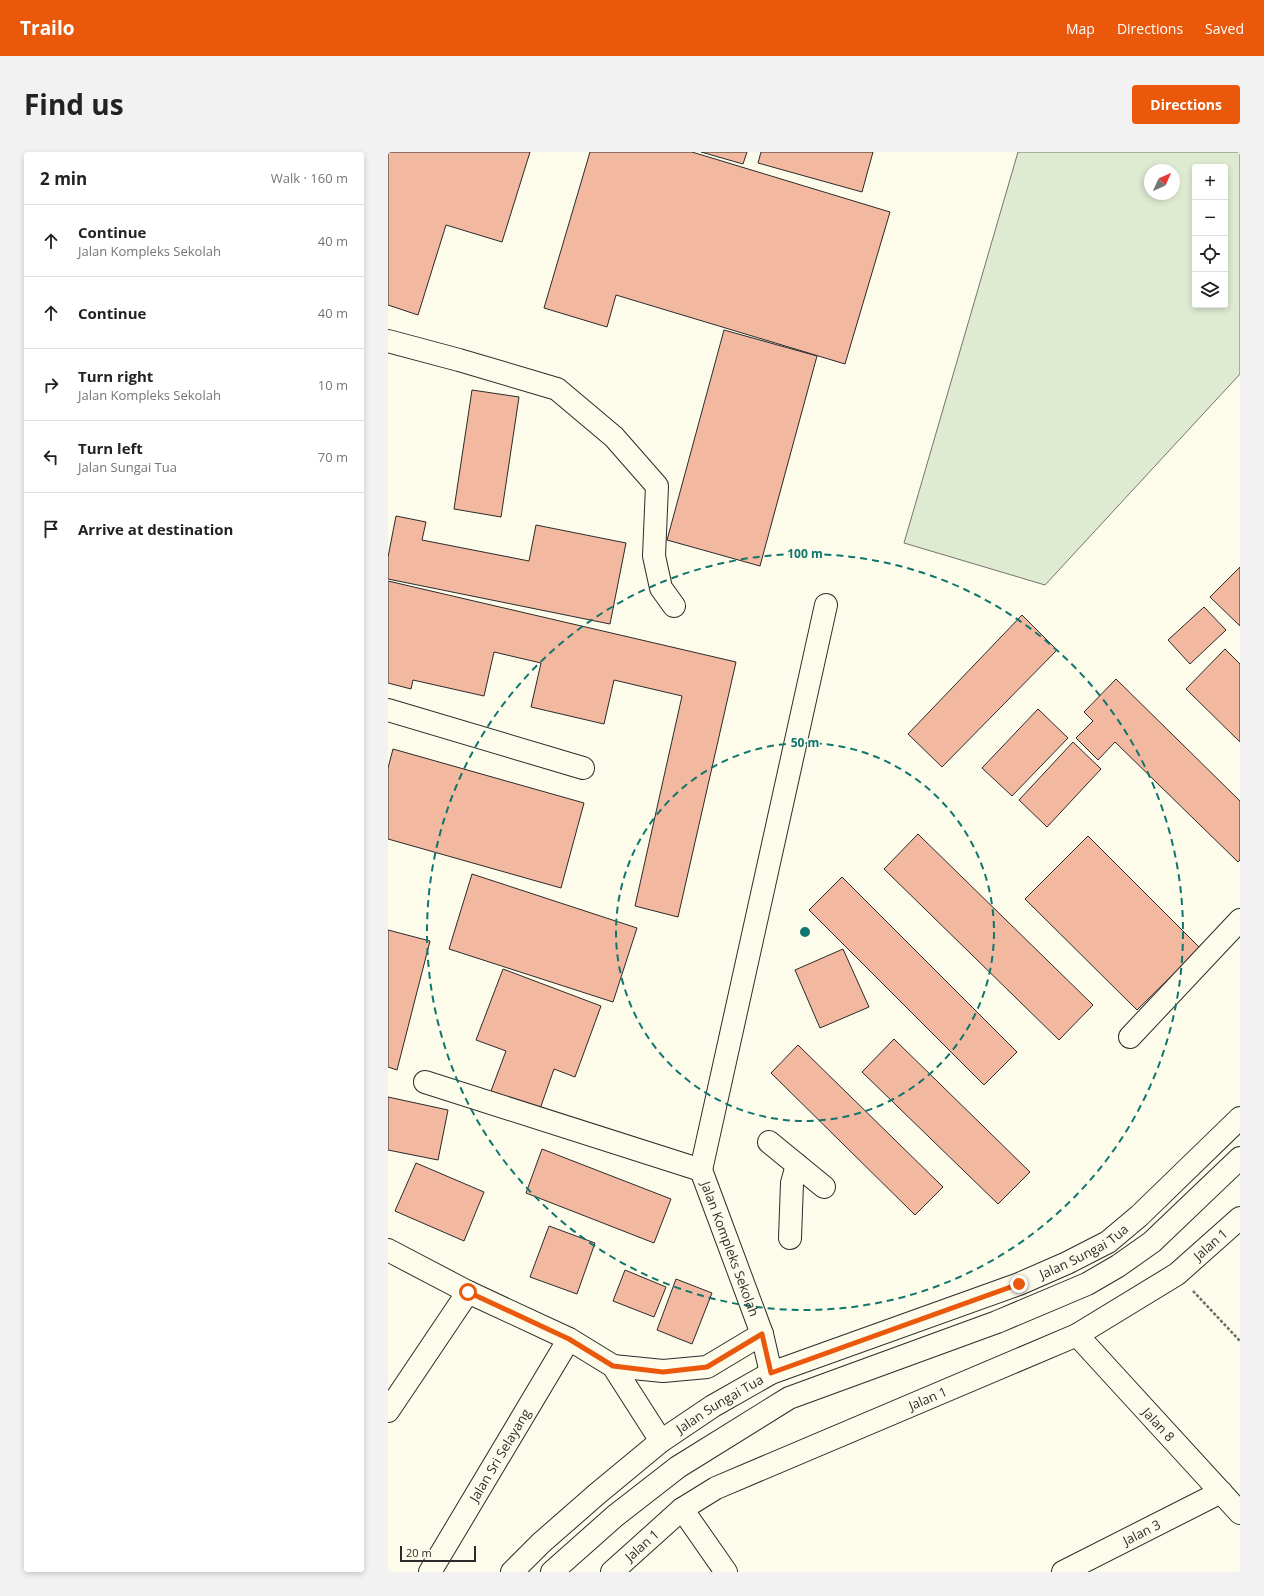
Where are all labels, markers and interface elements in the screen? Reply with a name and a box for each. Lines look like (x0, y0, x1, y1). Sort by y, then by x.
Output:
text: Trailo (20, 15, 74, 41)
text: Map (1066, 19, 1095, 38)
text: Directions (1117, 19, 1183, 38)
text: Saved (1205, 19, 1244, 38)
text: Find us (24, 85, 124, 123)
button: Directions (1132, 85, 1240, 124)
north arrow (1144, 164, 1180, 200)
map controls (1192, 164, 1228, 308)
button: + (1192, 164, 1228, 200)
text: 2 min (40, 167, 87, 190)
text: Walk · 160 m (271, 169, 348, 187)
button: − (1192, 200, 1228, 236)
text: Continue (78, 222, 146, 242)
icon: ahead (40, 230, 62, 252)
text: 40 m (318, 232, 348, 250)
button: locate (1192, 236, 1228, 272)
text: Jalan Kompleks Sekolah (78, 242, 221, 260)
button: layers (1192, 272, 1228, 308)
icon: ahead (40, 302, 62, 324)
text: Continue (78, 303, 146, 323)
text: 40 m (318, 304, 348, 322)
text: Turn right (78, 366, 153, 386)
icon: right (40, 374, 62, 396)
text: 10 m (318, 376, 348, 394)
text: Jalan Kompleks Sekolah (78, 386, 221, 404)
text: Turn left (78, 438, 143, 458)
icon: left (40, 446, 62, 468)
text: 70 m (318, 448, 348, 466)
text: Jalan Sungai Tua (78, 458, 177, 476)
icon: arrive (40, 518, 62, 540)
text: Arrive at destination (78, 519, 233, 539)
text: 100 m (787, 545, 823, 562)
text: 50 m (791, 734, 819, 751)
centre of rings (798, 925, 812, 939)
street label: Jalan Kompleks Sekolah (696, 1177, 764, 1319)
street label: Jalan Sungai Tua (1035, 1220, 1132, 1284)
street label: Jalan 1 (1188, 1224, 1231, 1266)
route end (1010, 1275, 1028, 1293)
route start (459, 1283, 477, 1301)
street label: Jalan Sungai Tua (671, 1370, 766, 1438)
street label: Jalan 1 (904, 1382, 950, 1415)
street label: Jalan 8 (1137, 1402, 1179, 1445)
street label: Jalan Sri Selayang (464, 1405, 534, 1507)
street label: Jalan 3 (1118, 1515, 1163, 1550)
street label: Jalan 1 (619, 1525, 663, 1567)
scale bar (400, 1544, 476, 1563)
text: 20 m (406, 1545, 432, 1560)

